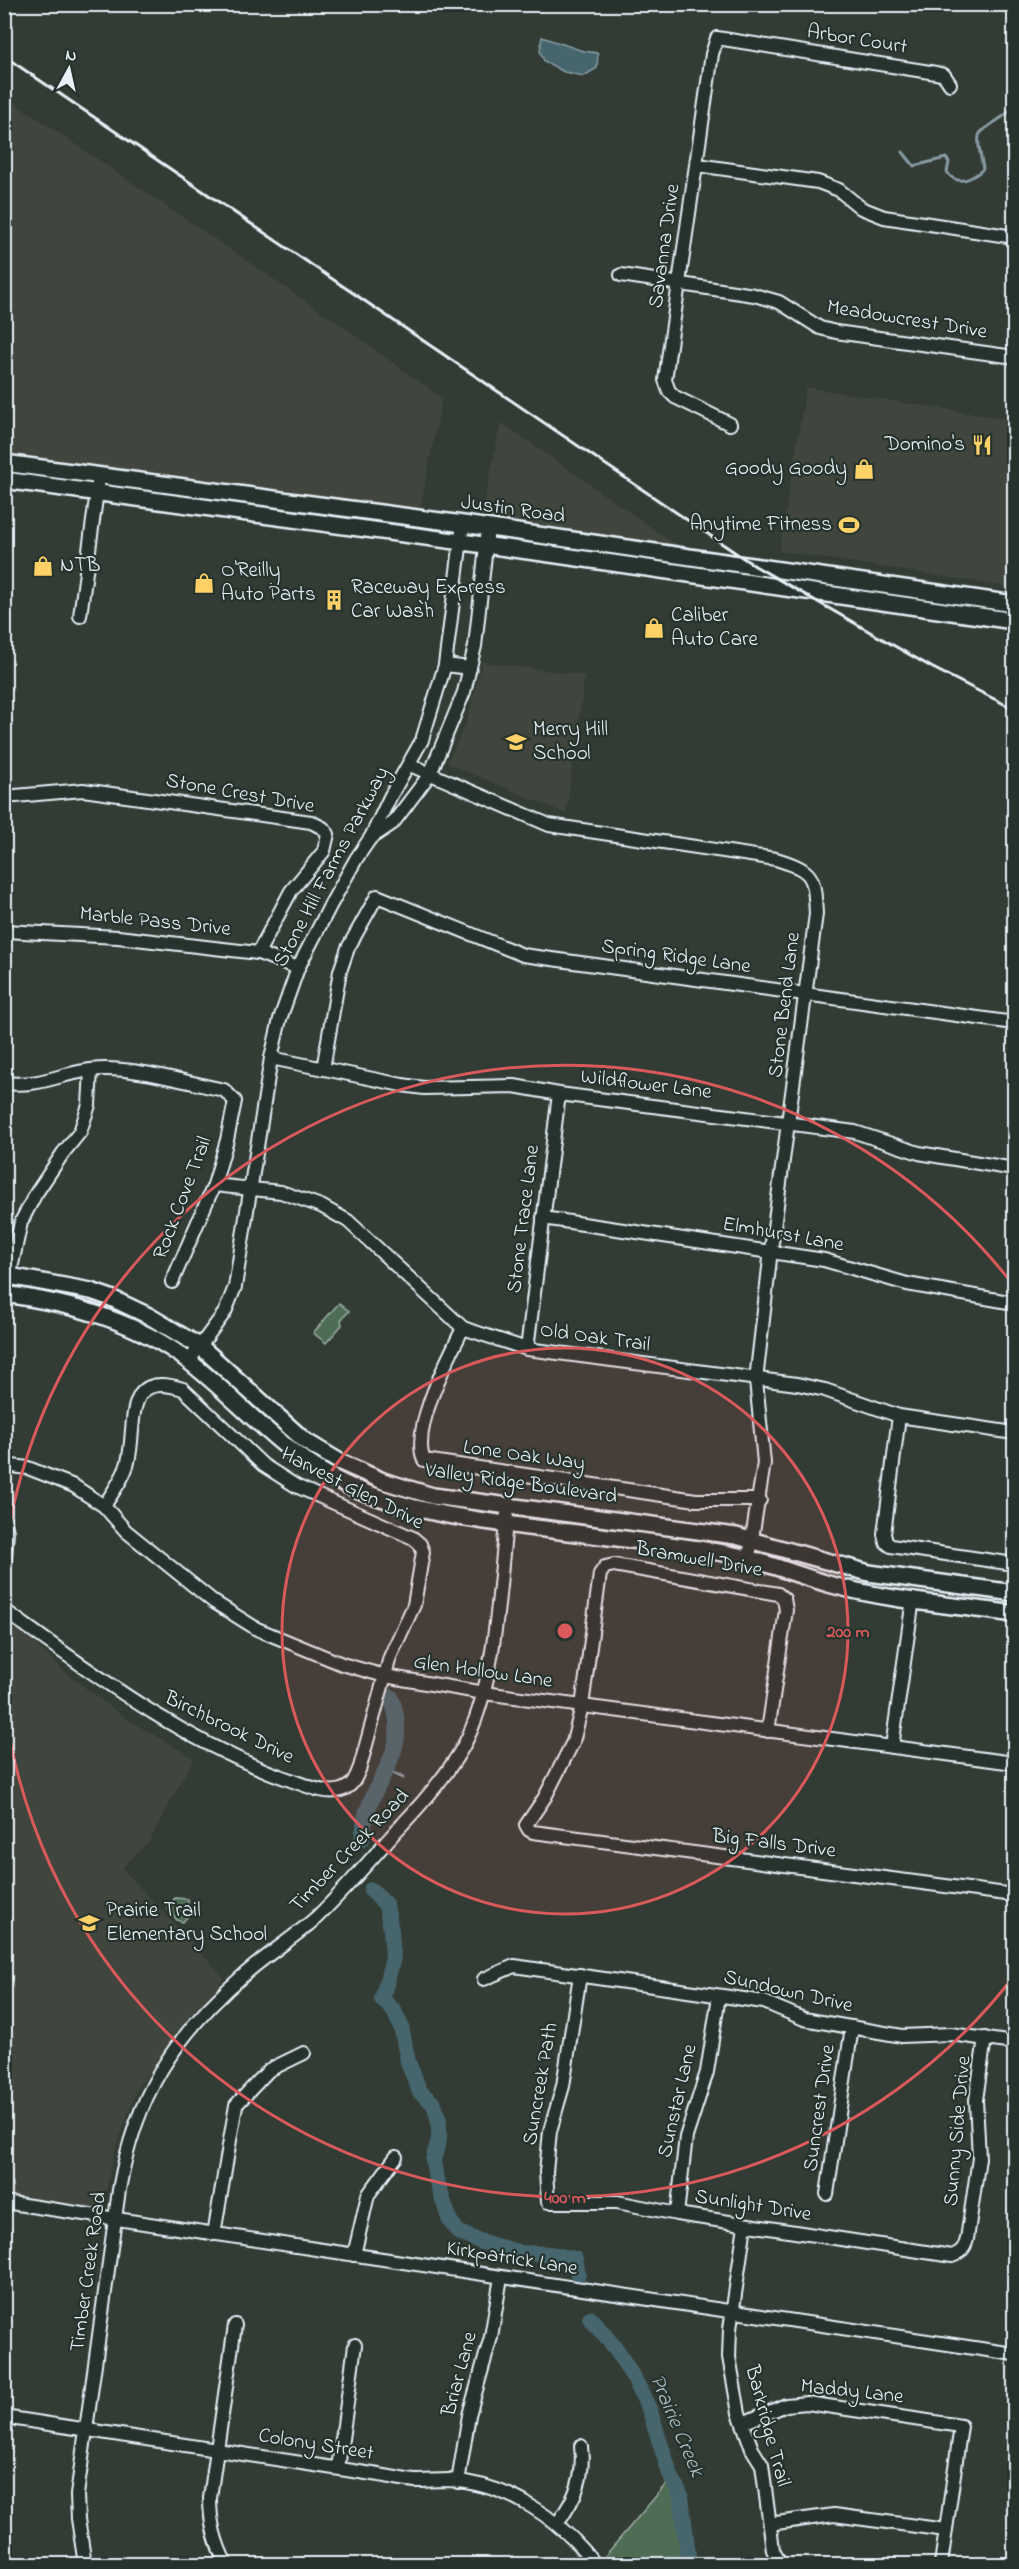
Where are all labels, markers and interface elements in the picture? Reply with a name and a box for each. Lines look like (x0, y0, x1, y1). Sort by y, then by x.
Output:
street label: Arbor Court (805, 17, 909, 63)
north arrow (39, 39, 99, 99)
text: N (64, 43, 78, 69)
street label: Savanna Drive (641, 181, 689, 310)
street label: Meadowcrest Drive (825, 293, 990, 348)
place label: Domino's (883, 430, 965, 460)
restaurant icon: Domino's (970, 433, 994, 457)
place label: Goody Goody (725, 454, 847, 486)
shop icon: Goody Goody (852, 457, 876, 481)
street label: Justin Road (459, 488, 567, 532)
place label: Anytime Fitness (690, 510, 832, 542)
sports icon: Anytime Fitness (837, 513, 861, 537)
place label: NTB (60, 551, 100, 581)
shop icon: NTB (31, 554, 55, 578)
place label: O'Reilly Auto Parts (221, 556, 316, 610)
shop icon: O'Reilly Auto Parts (192, 571, 216, 595)
place label: Raceway Express Car Wash (351, 573, 506, 627)
building icon: Raceway Express Car Wash (322, 588, 346, 612)
place label: Caliber Auto Care (671, 601, 758, 655)
shop icon: Caliber Auto Care (642, 616, 666, 640)
place label: Merry Hill School (533, 715, 608, 769)
school or university icon: Merry Hill School (504, 730, 528, 754)
street label: Stone Hill Farms Parkway (266, 761, 399, 974)
street label: Stone Crest Drive (163, 766, 317, 822)
street label: Marble Pass Drive (78, 899, 233, 945)
street label: Stone Bend Lane (761, 930, 809, 1079)
street label: Spring Ridge Lane (599, 932, 753, 984)
street label: Wildflower Lane (579, 1062, 714, 1108)
street label: Rock Cove Trail (146, 1132, 220, 1264)
street label: Stone Trace Lane (500, 1143, 548, 1295)
street label: Elmhurst Lane (720, 1210, 847, 1261)
street label: Old Oak Trail (538, 1315, 652, 1361)
street label: Lone Oak Way (461, 1433, 587, 1481)
street label: Harvest Glen Drive (275, 1440, 429, 1538)
street label: Valley Ridge Boulevard (422, 1456, 619, 1514)
street label: Bramwell Drive (633, 1534, 765, 1586)
text: 200 m (826, 1620, 870, 1646)
centre of rings (555, 1621, 575, 1641)
street label: Glen Hollow Lane (412, 1647, 555, 1697)
street label: Birchbrook Drive (158, 1683, 299, 1773)
street label: Timber Creek Road (283, 1782, 417, 1919)
street label: Big Falls Drive (709, 1821, 838, 1869)
place label: Prairie Trail Elementary School (106, 1896, 267, 1952)
school or university icon: Prairie Trail Elementary School (77, 1911, 101, 1935)
street label: Sundown Drive (720, 1963, 856, 2022)
street label: Suncreek Path (515, 2020, 567, 2148)
street label: Sunstar Lane (650, 2041, 706, 2161)
street label: Suncrest Drive (796, 2042, 844, 2173)
street label: Sunny Side Drive (936, 2054, 982, 2208)
street label: Sunlight Drive (692, 2182, 814, 2232)
text: 400 m (544, 2186, 586, 2212)
street label: Timber Creek Road (63, 2190, 115, 2354)
street label: Kirkpatrick Lane (444, 2234, 580, 2284)
street label: Briar Lane (434, 2328, 486, 2421)
street label: Barkridge Trail (734, 2361, 798, 2491)
water label: Prairie Creek (640, 2370, 712, 2483)
street label: Maddy Lane (799, 2372, 906, 2414)
street label: Colony Street (256, 2421, 376, 2471)

